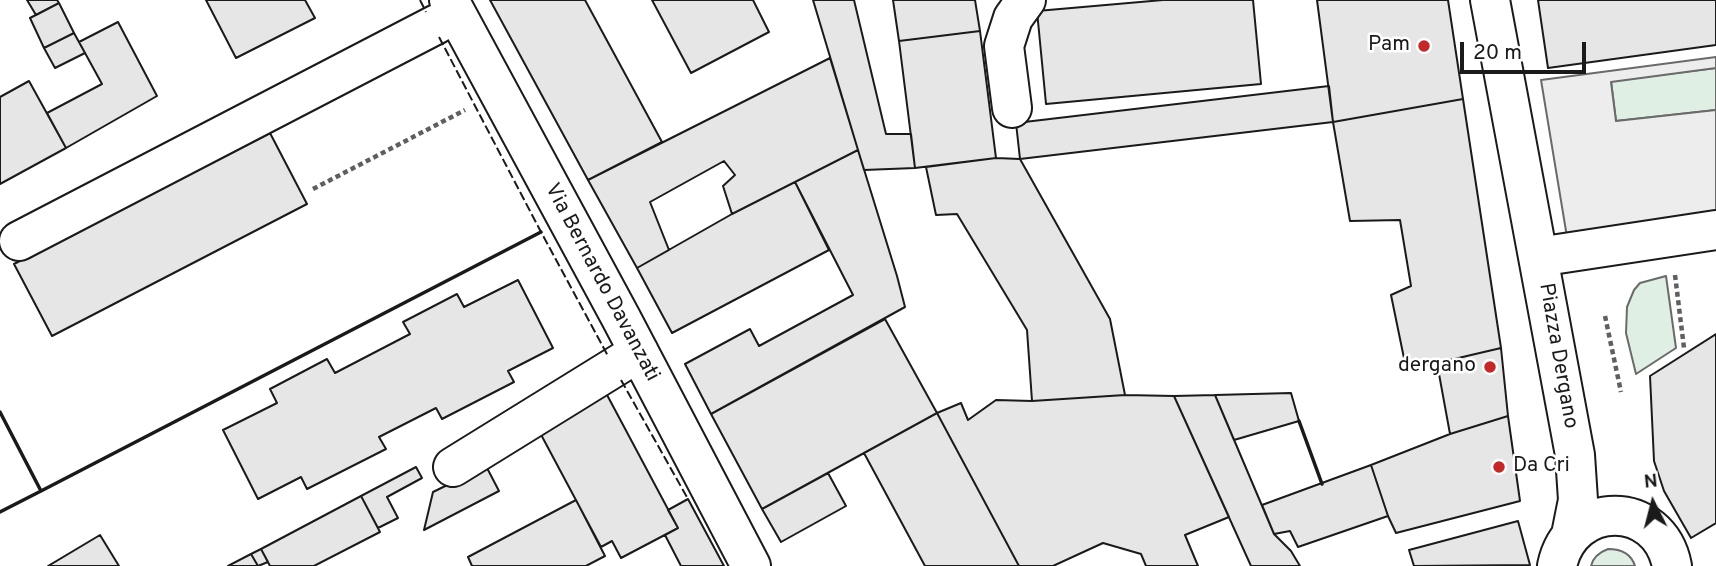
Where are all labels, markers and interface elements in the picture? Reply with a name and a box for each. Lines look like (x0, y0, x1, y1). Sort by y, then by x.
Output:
scale bar (1464, 28, 1590, 72)
place label: Pam (1368, 33, 1410, 59)
marker: Pam (1416, 38, 1432, 54)
text: 20 m (1473, 40, 1522, 67)
street label: Via Bernardo Davanzati (538, 180, 664, 386)
street label: Piazza Dergano (1532, 281, 1582, 431)
place label: dergano (1398, 354, 1476, 380)
marker: dergano (1482, 359, 1498, 375)
place label: Da Cri (1513, 454, 1570, 480)
marker: Da Cri (1491, 459, 1507, 475)
north arrow (1618, 468, 1688, 538)
text: N (1643, 469, 1659, 495)

